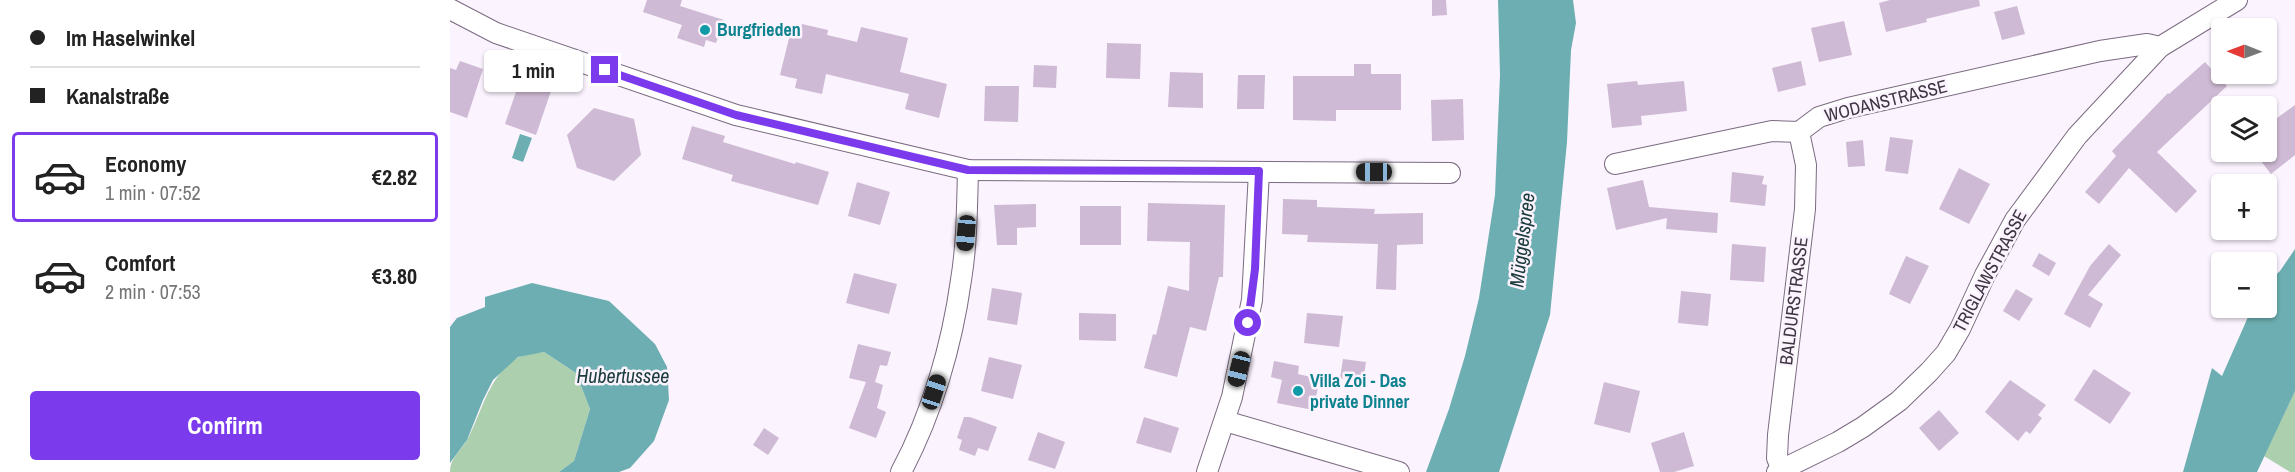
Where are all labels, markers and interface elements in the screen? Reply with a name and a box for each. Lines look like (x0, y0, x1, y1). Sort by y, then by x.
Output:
place label: Burgfrieden (717, 17, 801, 42)
north arrow (2211, 18, 2277, 84)
map controls (2211, 18, 2277, 318)
text: Im Haselwinkel (66, 23, 195, 53)
marker: Burgfrieden (698, 23, 712, 37)
callout: 1 min (485, 49, 584, 91)
route end (591, 56, 618, 83)
text: 1 min (512, 57, 555, 84)
street label: WODANSTRASSE (1822, 73, 1950, 128)
text: Kanalstraße (66, 81, 169, 111)
button: layers (2211, 96, 2277, 162)
text: Economy (105, 149, 186, 179)
icon: car (33, 150, 87, 204)
text: €2.82 (372, 162, 417, 192)
car (1356, 163, 1392, 181)
button: + (2211, 174, 2277, 240)
text: 1 min · 07:52 (105, 179, 201, 206)
water label: Müggelspree (1502, 191, 1541, 289)
street label: TRIGLAWSTRASSE (1947, 205, 2032, 337)
car (955, 214, 977, 252)
street label: BALDURSTRASSE (1773, 236, 1814, 366)
text: Comfort (105, 248, 175, 278)
icon: car (33, 249, 87, 303)
button: − (2211, 252, 2277, 318)
text: €3.80 (372, 261, 417, 291)
text: 2 min · 07:53 (105, 278, 201, 305)
route start (1234, 309, 1261, 336)
car (1226, 349, 1252, 389)
water label: Hubertussee (577, 362, 669, 389)
place label: Villa Zoi - Das private Dinner (1310, 368, 1410, 414)
car (920, 372, 948, 412)
marker: Villa Zoi - Das private Dinner (1291, 384, 1305, 398)
button: Confirm (30, 391, 420, 460)

